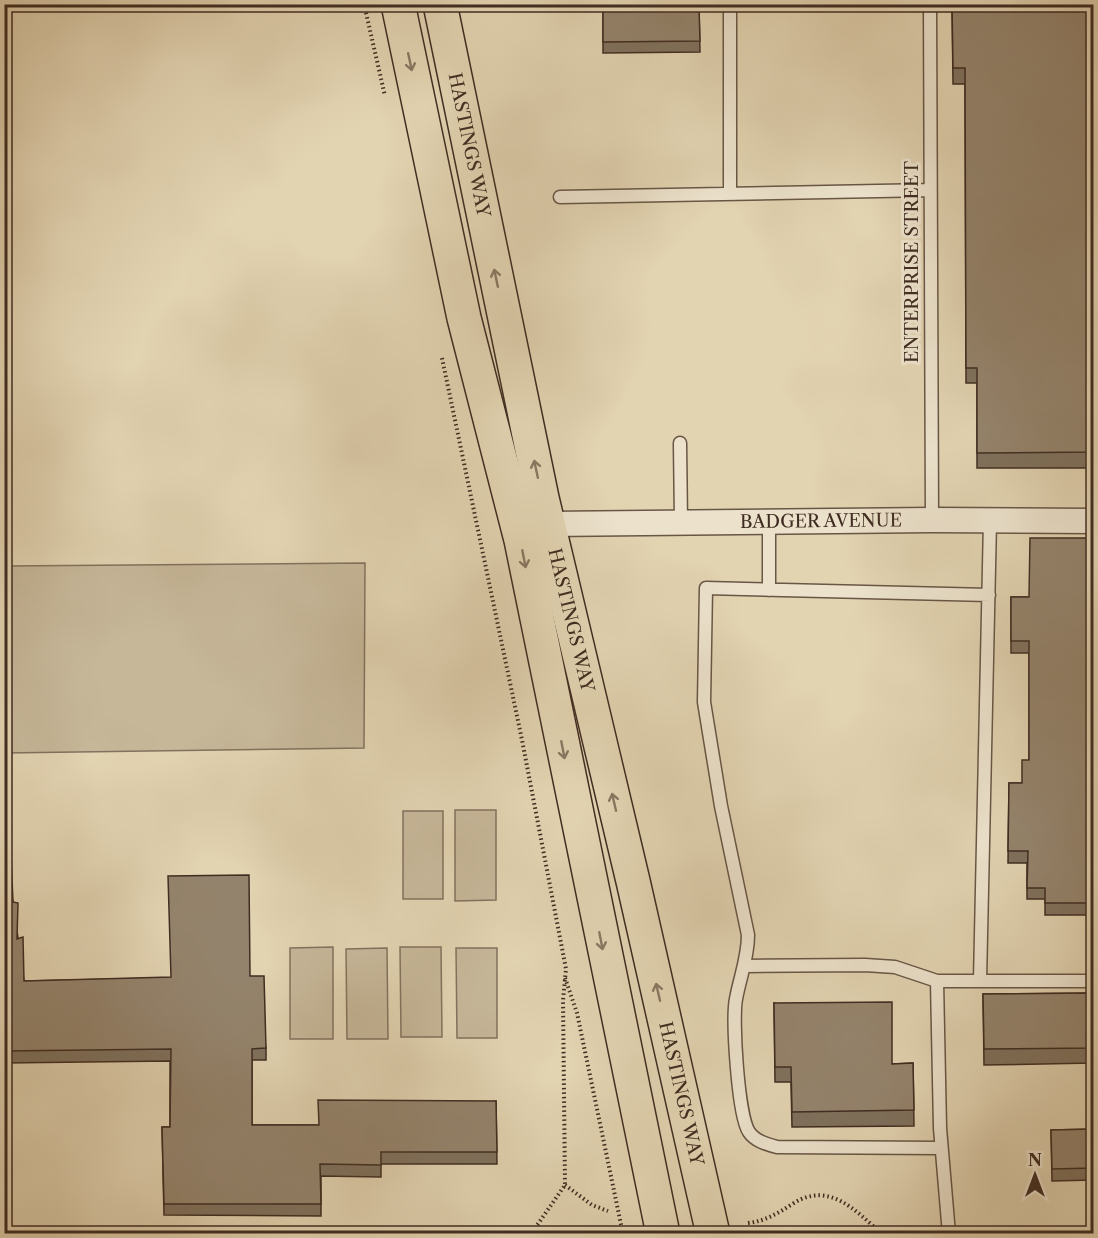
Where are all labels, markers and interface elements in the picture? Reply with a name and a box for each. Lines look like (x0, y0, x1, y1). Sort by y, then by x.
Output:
one-way arrow (405, 51, 416, 71)
street label: HASTINGS WAY (443, 71, 495, 220)
street label: ENTERPRISE STREET (901, 161, 923, 363)
one-way arrow (490, 269, 501, 289)
one-way arrow (530, 460, 541, 480)
street label: BADGER AVENUE (740, 509, 902, 533)
street label: HASTINGS WAY (543, 546, 599, 695)
one-way arrow (519, 548, 530, 568)
one-way arrow (558, 739, 569, 759)
one-way arrow (608, 793, 619, 812)
one-way arrow (596, 931, 608, 950)
one-way arrow (652, 983, 664, 1002)
street label: HASTINGS WAY (654, 1019, 708, 1169)
north arrow (1005, 1145, 1065, 1205)
text: N (1028, 1150, 1042, 1170)

